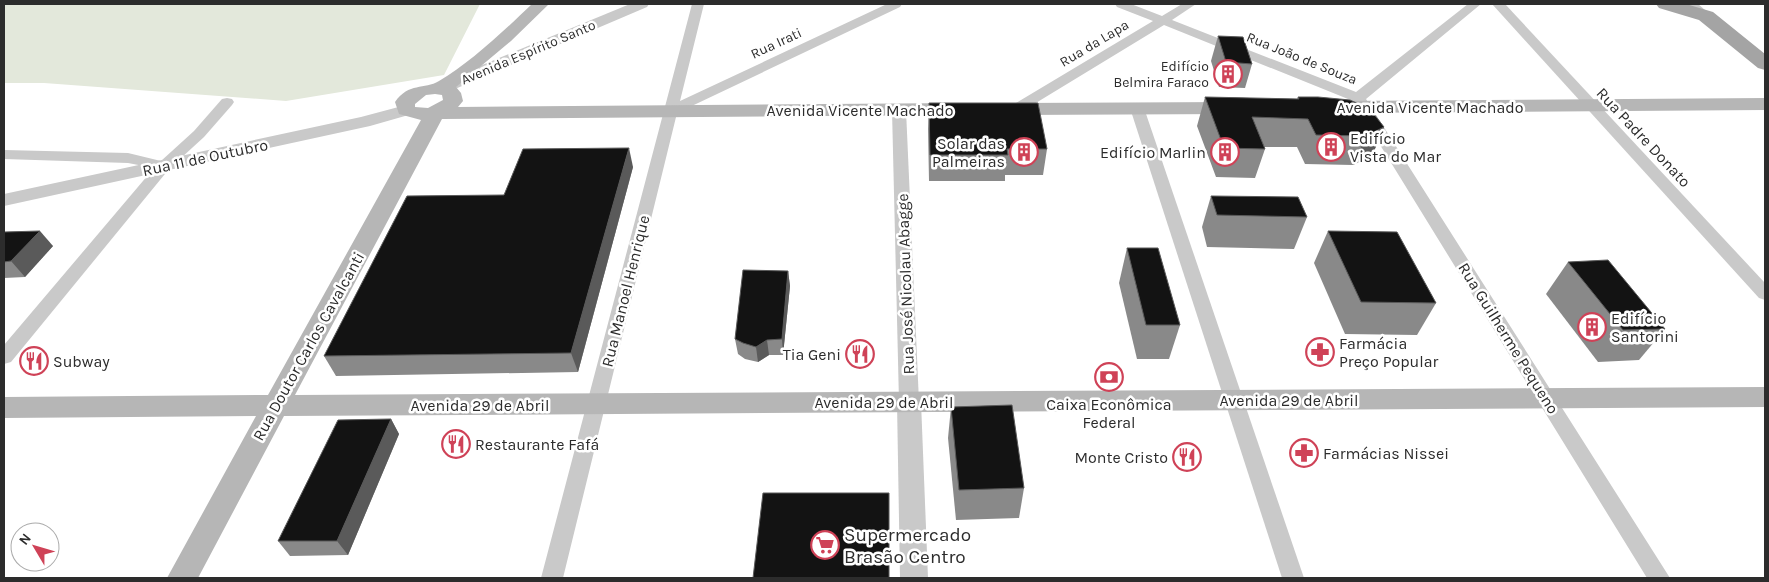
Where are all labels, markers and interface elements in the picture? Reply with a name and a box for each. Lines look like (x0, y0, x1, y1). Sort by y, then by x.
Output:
street label: Avenida Espírito Santo (458, 16, 598, 89)
street label: Rua da Lapa (1057, 16, 1132, 71)
street label: Rua Irati (748, 24, 804, 63)
street label: Rua João de Souza (1244, 29, 1360, 88)
place label: Edifício Belmira Faraco (1113, 58, 1209, 91)
building icon: Edifício Belmira Faraco (1213, 59, 1243, 89)
street label: Rua Padre Donato (1593, 83, 1695, 191)
street label: Avenida Vicente Machado (1337, 98, 1523, 117)
street label: Avenida Vicente Machado (767, 101, 953, 120)
place label: Edifício Vista do Mar (1350, 129, 1441, 166)
building icon: Edifício Vista do Mar (1316, 132, 1346, 162)
place label: Solar das Palmeiras (932, 134, 1005, 171)
street label: Rua 11 de Outubro (141, 135, 270, 180)
building icon: Solar das Palmeiras (1009, 137, 1039, 167)
building icon: Edifício Marlin (1210, 137, 1240, 167)
place label: Edifício Marlin (1100, 143, 1206, 162)
street label: Rua José Nicolau Abagge (893, 193, 918, 375)
street label: Rua Manoel Henrique (597, 213, 654, 369)
street label: Rua Doutor Carlos Cavalcanti (249, 249, 368, 444)
street label: Rua Guilherme Pequeno (1454, 259, 1563, 417)
place label: Edifício Santorini (1611, 309, 1679, 346)
building icon: Edifício Santorini (1577, 312, 1607, 342)
place label: Farmácia Preço Popular (1339, 334, 1439, 371)
pharmacy icon: Farmácia Preço Popular (1305, 337, 1335, 367)
restaurant icon: Tia Geni (845, 339, 875, 369)
place label: Tia Geni (783, 345, 841, 364)
restaurant icon: Subway (19, 346, 49, 376)
place label: Subway (53, 352, 110, 371)
bank icon: Caixa Econômica Federal (1094, 362, 1124, 392)
street label: Avenida 29 de Abril (1219, 391, 1359, 410)
street label: Avenida 29 de Abril (814, 393, 954, 412)
place label: Caixa Econômica Federal (1046, 395, 1172, 432)
street label: Avenida 29 de Abril (410, 396, 550, 415)
restaurant icon: Restaurante Fafá (441, 429, 471, 459)
place label: Restaurante Fafá (475, 435, 599, 454)
pharmacy icon: Farmácias Nissei (1289, 438, 1319, 468)
restaurant icon: Monte Cristo (1172, 442, 1202, 472)
place label: Farmácias Nissei (1323, 444, 1449, 463)
place label: Monte Cristo (1074, 448, 1168, 467)
north arrow (10, 522, 60, 572)
place label: Supermercado Brasão Centro (844, 524, 971, 568)
text: N (15, 530, 35, 548)
supermarket icon: Supermercado Brasão Centro (810, 530, 840, 560)

